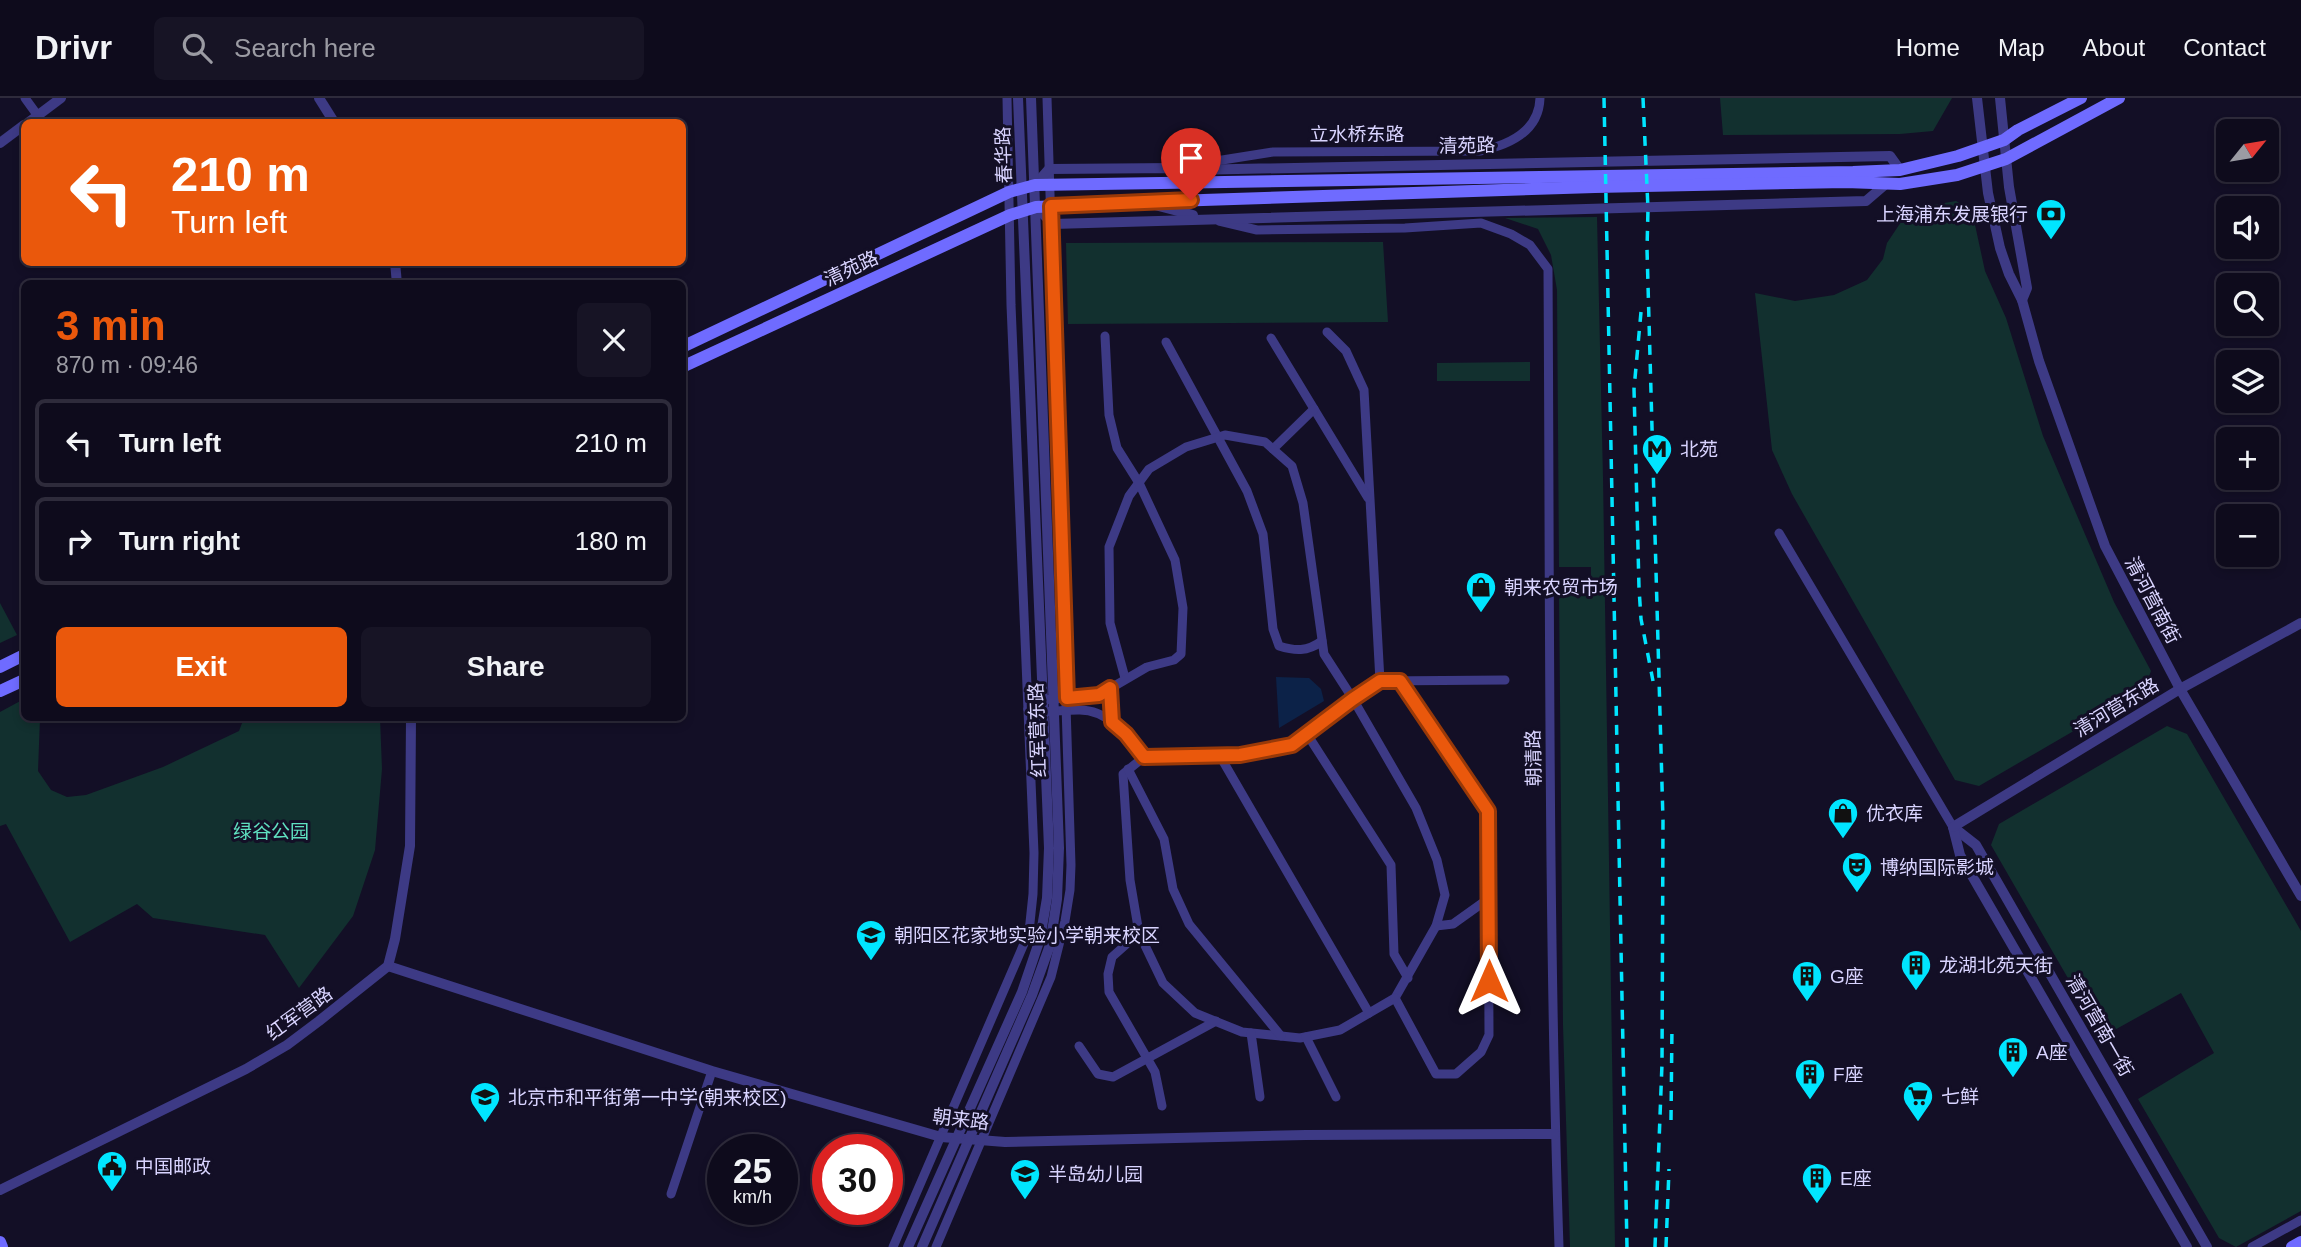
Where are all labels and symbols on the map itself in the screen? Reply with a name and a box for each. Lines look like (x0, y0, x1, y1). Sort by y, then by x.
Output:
north arrow (2216, 119, 2278, 182)
street label: 立水桥东路 (1309, 124, 1405, 145)
street label: 春华路 (992, 126, 1015, 184)
pin (1161, 128, 1221, 200)
street label: 清苑路 (1438, 135, 1496, 156)
bank icon: 上海浦东发展银行 (2034, 197, 2068, 241)
place label: 上海浦东发展银行 (1876, 204, 2028, 225)
street label: 清苑路 (821, 247, 881, 290)
metro station icon: 北苑 (1640, 432, 1674, 476)
place label: 北苑 (1680, 439, 1718, 460)
street label: 清河营南街 (2121, 553, 2184, 647)
shop icon: 朝来农贸市场 (1464, 570, 1498, 614)
place label: 朝来农贸市场 (1504, 577, 1618, 598)
street label: 清河营东路 (2070, 674, 2162, 741)
street label: 红军营东路 (1025, 682, 1050, 778)
street label: 朝清路 (1523, 729, 1544, 787)
shop icon: 优衣库 (1826, 796, 1860, 840)
place label: 优衣库 (1866, 803, 1923, 824)
park label: 绿谷公园 (233, 821, 309, 842)
theatre icon: 博纳国际影城 (1840, 850, 1874, 894)
place label: 博纳国际影城 (1880, 857, 1994, 878)
school or university icon: 朝阳区花家地实验小学朝来校区 (854, 918, 888, 962)
place label: 朝阳区花家地实验小学朝来校区 (894, 925, 1160, 946)
position arrow (1452, 944, 1526, 1018)
building icon: 龙湖北苑天街 (1899, 948, 1933, 992)
place label: 龙湖北苑天街 (1939, 955, 2053, 976)
building icon: G座 (1790, 959, 1824, 1003)
place label: G座 (1830, 966, 1864, 987)
street label: 清河营南一街 (2062, 971, 2137, 1080)
street label: 红军营路 (262, 983, 336, 1044)
building icon: A座 (1996, 1035, 2030, 1079)
place label: A座 (2036, 1042, 2068, 1063)
building icon: F座 (1793, 1057, 1827, 1101)
place label: F座 (1833, 1064, 1864, 1085)
supermarket icon: 七鲜 (1901, 1079, 1935, 1123)
school or university icon: 北京市和平街第一中学(朝来校区) (468, 1080, 502, 1124)
place label: 七鲜 (1941, 1086, 1979, 1107)
place label: 北京市和平街第一中学(朝来校区) (508, 1087, 787, 1108)
street label: 朝来路 (931, 1106, 991, 1133)
speed limit sign: 30 (812, 1134, 903, 1225)
public building icon: 中国邮政 (95, 1149, 129, 1193)
place label: 中国邮政 (135, 1156, 211, 1177)
school or university icon: 半岛幼儿园 (1008, 1157, 1042, 1201)
building icon: E座 (1800, 1161, 1834, 1205)
place label: 半岛幼儿园 (1048, 1164, 1143, 1185)
place label: E座 (1840, 1168, 1872, 1189)

